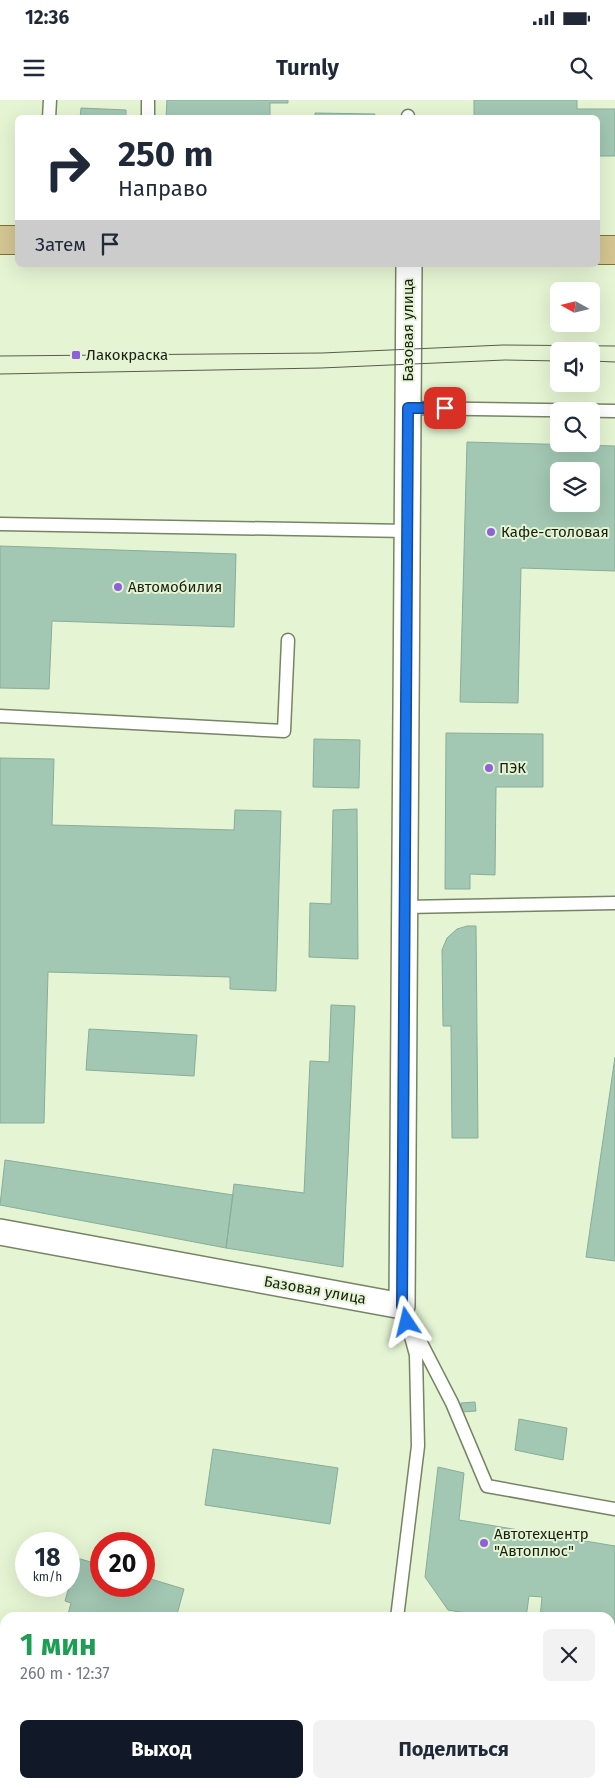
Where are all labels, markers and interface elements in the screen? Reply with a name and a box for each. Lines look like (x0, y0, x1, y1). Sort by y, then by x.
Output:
text: 12:36 (25, 6, 69, 29)
icon: menu (20, 54, 48, 82)
text: Turnly (276, 54, 339, 81)
icon: search (567, 54, 595, 82)
text: 250 m (118, 133, 213, 175)
icon: right (35, 135, 100, 200)
text: Направо (118, 175, 208, 202)
icon: arrive (96, 230, 124, 258)
text: Затем (35, 233, 86, 256)
street label: Базовая улица (399, 278, 417, 382)
north arrow (550, 282, 600, 332)
map controls (550, 282, 600, 512)
button: sound (550, 342, 600, 392)
place label: Лакокраска (86, 346, 168, 364)
marker: Лакокраска (70, 349, 82, 361)
pin (424, 387, 466, 429)
icon: arrive (431, 394, 459, 422)
button: search (550, 402, 600, 452)
button: layers (550, 462, 600, 512)
place label: Кафе-столовая (501, 523, 609, 541)
marker: Кафе-столовая (485, 526, 497, 538)
place label: Автомобилия (128, 578, 222, 596)
marker: Автомобилия (112, 581, 124, 593)
place label: ПЭК (499, 759, 526, 777)
marker: ПЭК (483, 762, 495, 774)
street label: Базовая улица (262, 1272, 368, 1308)
position arrow (380, 1295, 432, 1347)
place label: Автотехцентр "Автоплюс" (494, 1525, 589, 1560)
speed limit sign: 20 (90, 1532, 155, 1597)
marker: Автотехцентр "Автоплюс" (478, 1537, 490, 1549)
text: 18 (34, 1543, 61, 1573)
text: km/h (33, 1570, 62, 1584)
text: 1 мин (20, 1627, 97, 1663)
button: close (543, 1629, 595, 1681)
text: 260 m · 12:37 (20, 1664, 110, 1683)
button: Выход (20, 1720, 303, 1778)
button: Поделиться (313, 1720, 595, 1778)

